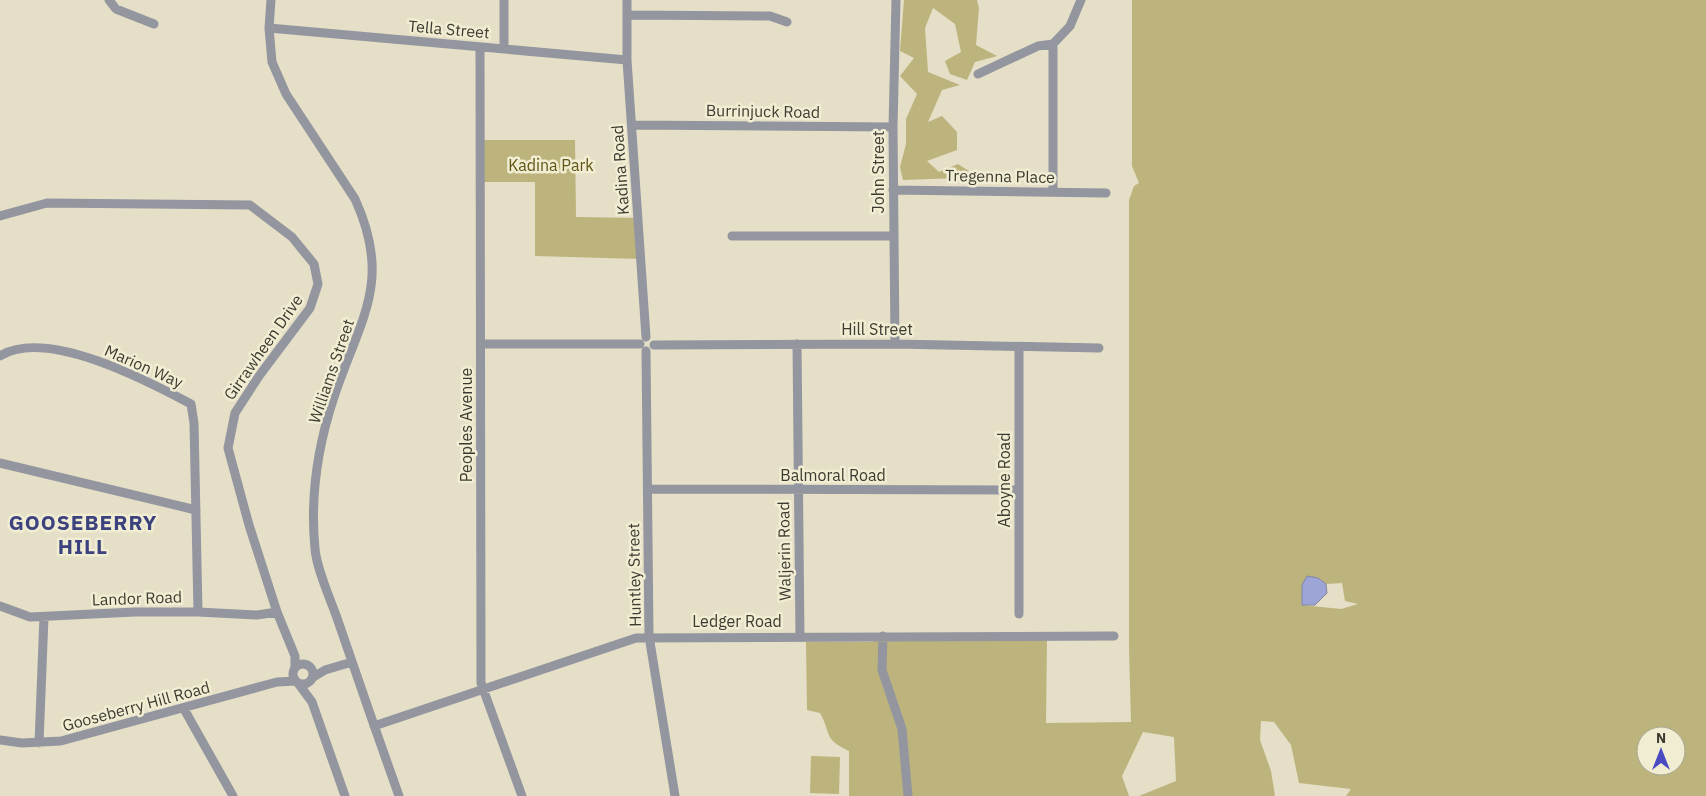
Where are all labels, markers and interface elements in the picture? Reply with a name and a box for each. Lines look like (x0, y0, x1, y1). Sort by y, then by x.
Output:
street label: Tella Street (407, 15, 491, 43)
street label: Burrinjuck Road (706, 100, 820, 122)
street label: Kadina Road (607, 124, 633, 216)
street label: John Street (868, 131, 888, 213)
park label: Kadina Park (508, 155, 594, 175)
street label: Tregenna Place (945, 165, 1055, 187)
street label: Girrawheen Drive (219, 290, 307, 404)
street label: Williams Street (304, 316, 358, 426)
street label: Hill Street (841, 319, 913, 339)
street label: Marion Way (102, 340, 186, 392)
street label: Peoples Avenue (456, 368, 476, 482)
street label: Aboyne Road (994, 433, 1014, 527)
street label: Balmoral Road (780, 465, 886, 485)
street label: Waljerin Road (773, 501, 795, 601)
district label: GOOSEBERRY HILL (9, 508, 157, 560)
street label: Huntley Street (623, 523, 645, 627)
street label: Landor Road (92, 586, 182, 610)
street label: Ledger Road (692, 611, 782, 631)
street label: Gooseberry Hill Road (60, 677, 212, 735)
north arrow (1636, 726, 1686, 776)
text: N (1656, 729, 1666, 747)

